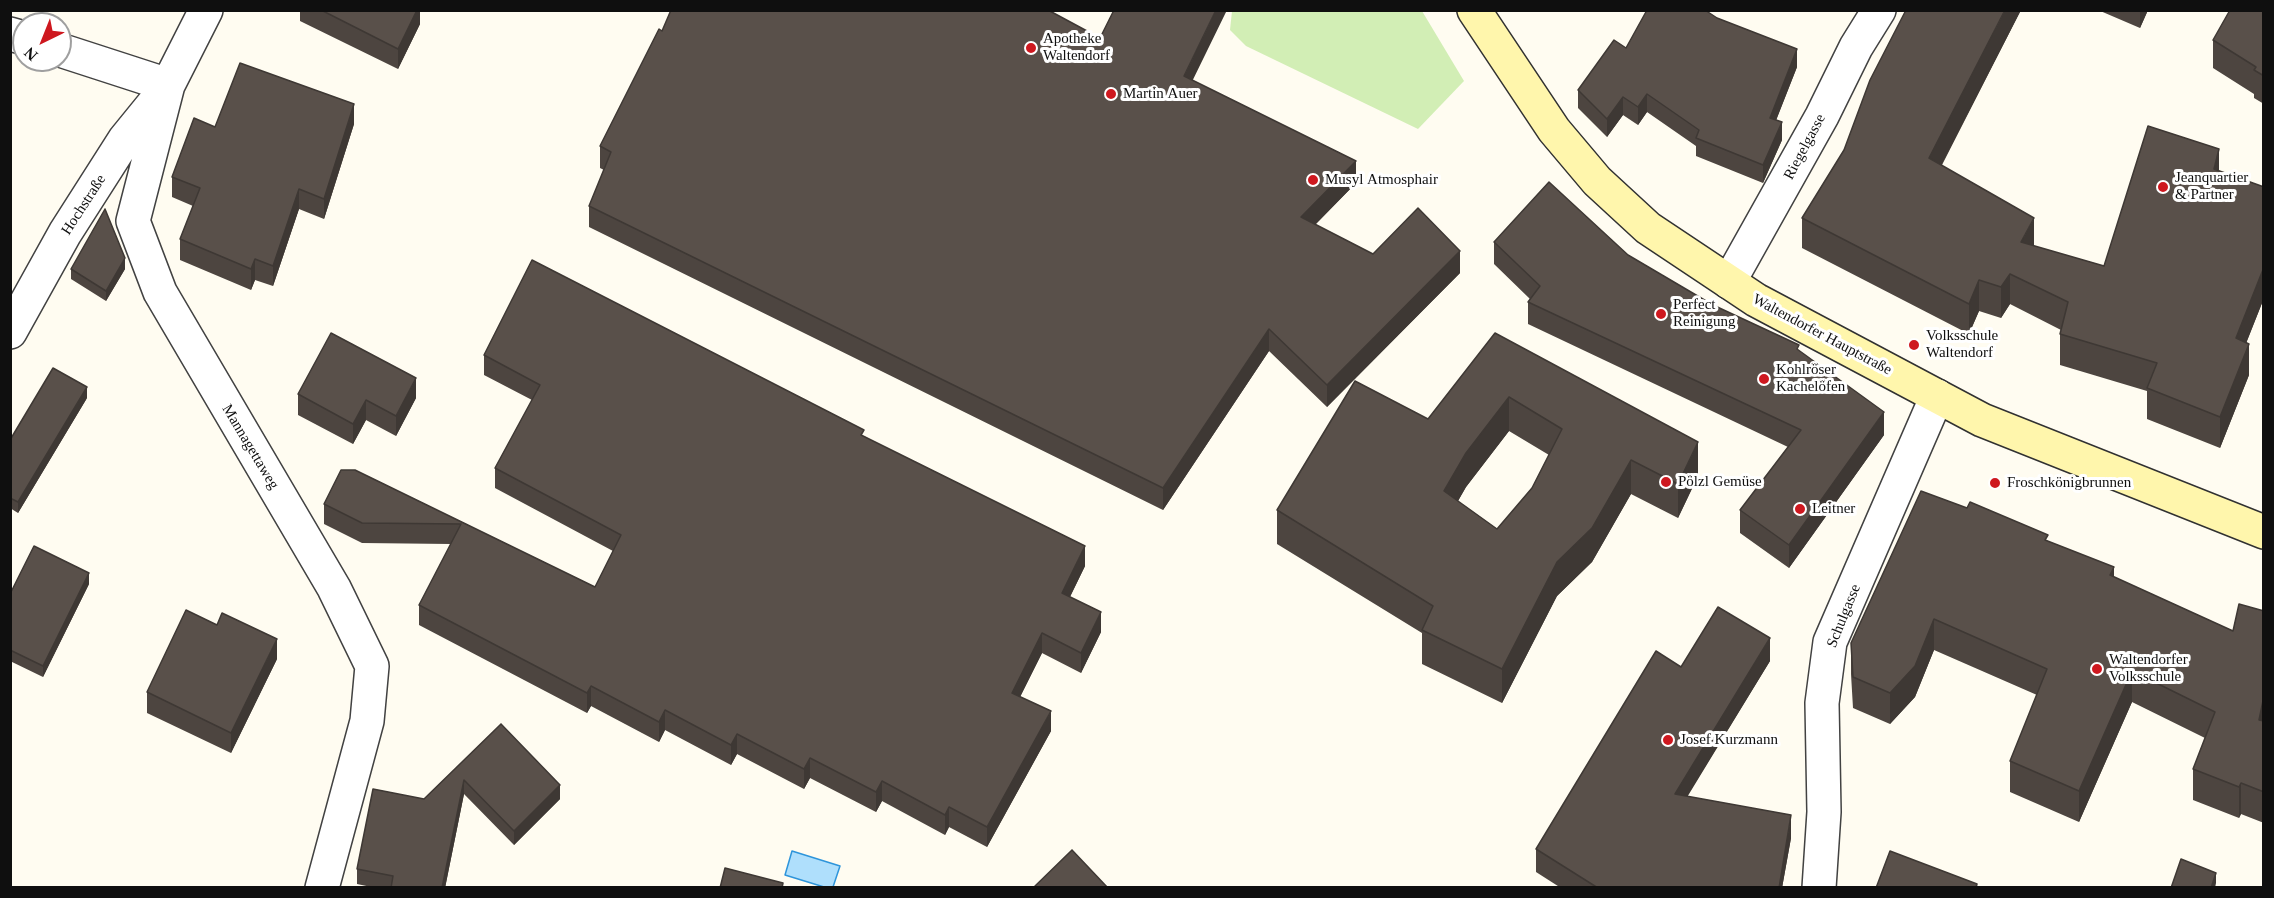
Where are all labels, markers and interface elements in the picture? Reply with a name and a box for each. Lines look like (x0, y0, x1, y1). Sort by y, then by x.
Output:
north arrow (12, 12, 72, 72)
place label: Apotheke Waltendorf (1043, 30, 1110, 65)
marker: Apotheke Waltendorf (1024, 41, 1038, 55)
text: N (21, 44, 41, 64)
place label: Martin Auer (1123, 85, 1198, 103)
marker: Martin Auer (1104, 87, 1118, 101)
street label: Riegelgasse (1780, 111, 1830, 183)
place label: Jeanquartier & Partner (2175, 169, 2248, 204)
street label: Hochstraße (58, 171, 110, 239)
place label: Musyl Atmosphair (1325, 171, 1438, 189)
marker: Musyl Atmosphair (1306, 173, 1320, 187)
marker: Jeanquartier & Partner (2156, 180, 2170, 194)
street label: Waltendorfer Hauptstraße (1749, 291, 1895, 379)
place label: Perfect Reinigung (1673, 296, 1735, 331)
marker: Perfect Reinigung (1654, 307, 1668, 321)
place label: Volksschule Waltendorf (1926, 327, 1998, 362)
marker: Volksschule Waltendorf (1907, 338, 1921, 352)
place label: Kohlröser Kachelöfen (1776, 361, 1845, 396)
marker: Kohlröser Kachelöfen (1757, 372, 1771, 386)
street label: Mannagettaweg (218, 401, 282, 493)
place label: Pölzl Gemüse (1678, 473, 1762, 491)
place label: Froschkönigbrunnen (2007, 474, 2131, 492)
marker: Pölzl Gemüse (1659, 475, 1673, 489)
marker: Froschkönigbrunnen (1988, 476, 2002, 490)
place label: Leitner (1812, 500, 1855, 518)
marker: Leitner (1793, 502, 1807, 516)
street label: Schulgasse (1823, 582, 1865, 650)
place label: Waltendorfer Volksschule (2109, 651, 2188, 686)
marker: Waltendorfer Volksschule (2090, 662, 2104, 676)
place label: Josef Kurzmann (1680, 731, 1778, 749)
marker: Josef Kurzmann (1661, 733, 1675, 747)

